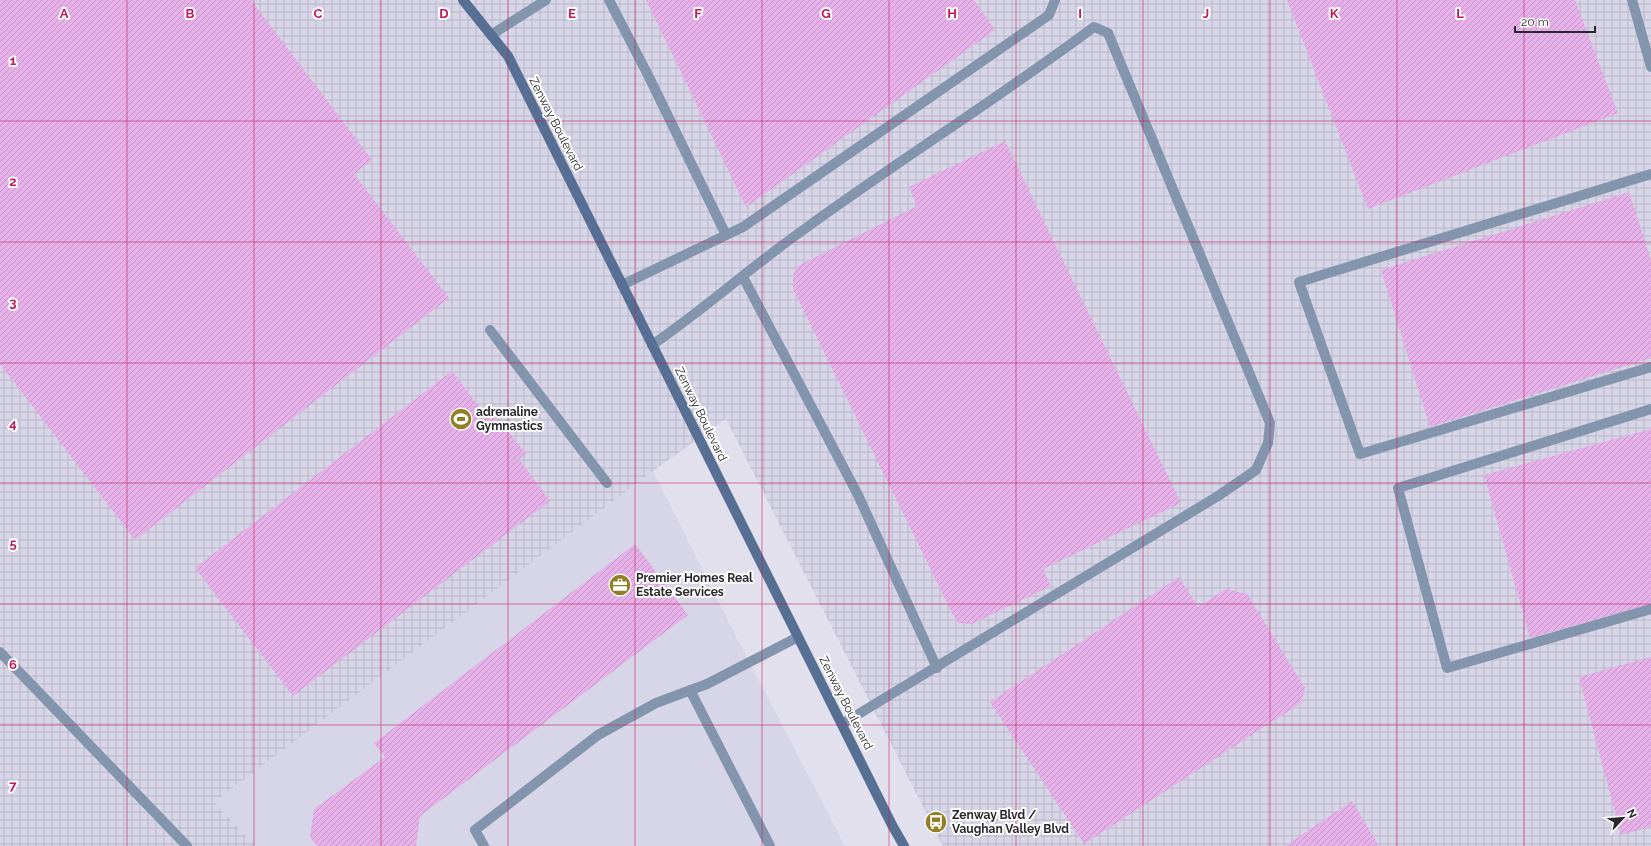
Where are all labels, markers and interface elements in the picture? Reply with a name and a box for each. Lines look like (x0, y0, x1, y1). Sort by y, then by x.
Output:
text: A (60, 6, 69, 21)
text: B (186, 6, 195, 21)
text: C (314, 6, 323, 21)
text: D (439, 6, 449, 21)
text: E (568, 6, 576, 21)
text: F (694, 6, 702, 21)
text: G (821, 6, 831, 21)
text: H (947, 6, 957, 21)
text: I (1078, 6, 1082, 21)
text: J (1203, 6, 1209, 21)
text: K (1330, 6, 1339, 21)
text: L (1456, 6, 1464, 21)
scale bar (1515, 8, 1595, 34)
text: 20 m (1521, 15, 1549, 29)
text: 1 (10, 53, 17, 68)
street label: Zenway Boulevard (526, 75, 586, 173)
text: 2 (9, 174, 17, 189)
text: 3 (9, 295, 17, 310)
street label: Zenway Boulevard (672, 365, 730, 463)
place label: adrenaline Gymnastics (476, 405, 543, 433)
sports icon: adrenaline Gymnastics (448, 406, 474, 432)
text: 4 (9, 416, 17, 431)
text: 5 (9, 536, 17, 551)
place label: Premier Homes Real Estate Services (636, 571, 753, 599)
office icon: Premier Homes Real Estate Services (607, 572, 633, 598)
street label: Zenway Boulevard (816, 654, 876, 752)
text: 6 (9, 657, 17, 672)
text: 7 (9, 778, 17, 793)
north arrow (1603, 798, 1643, 838)
text: N (1624, 807, 1639, 820)
place label: Zenway Blvd / Vaughan Valley Blvd (952, 808, 1069, 836)
bus stop icon: Zenway Blvd / Vaughan Valley Blvd (923, 809, 949, 835)

